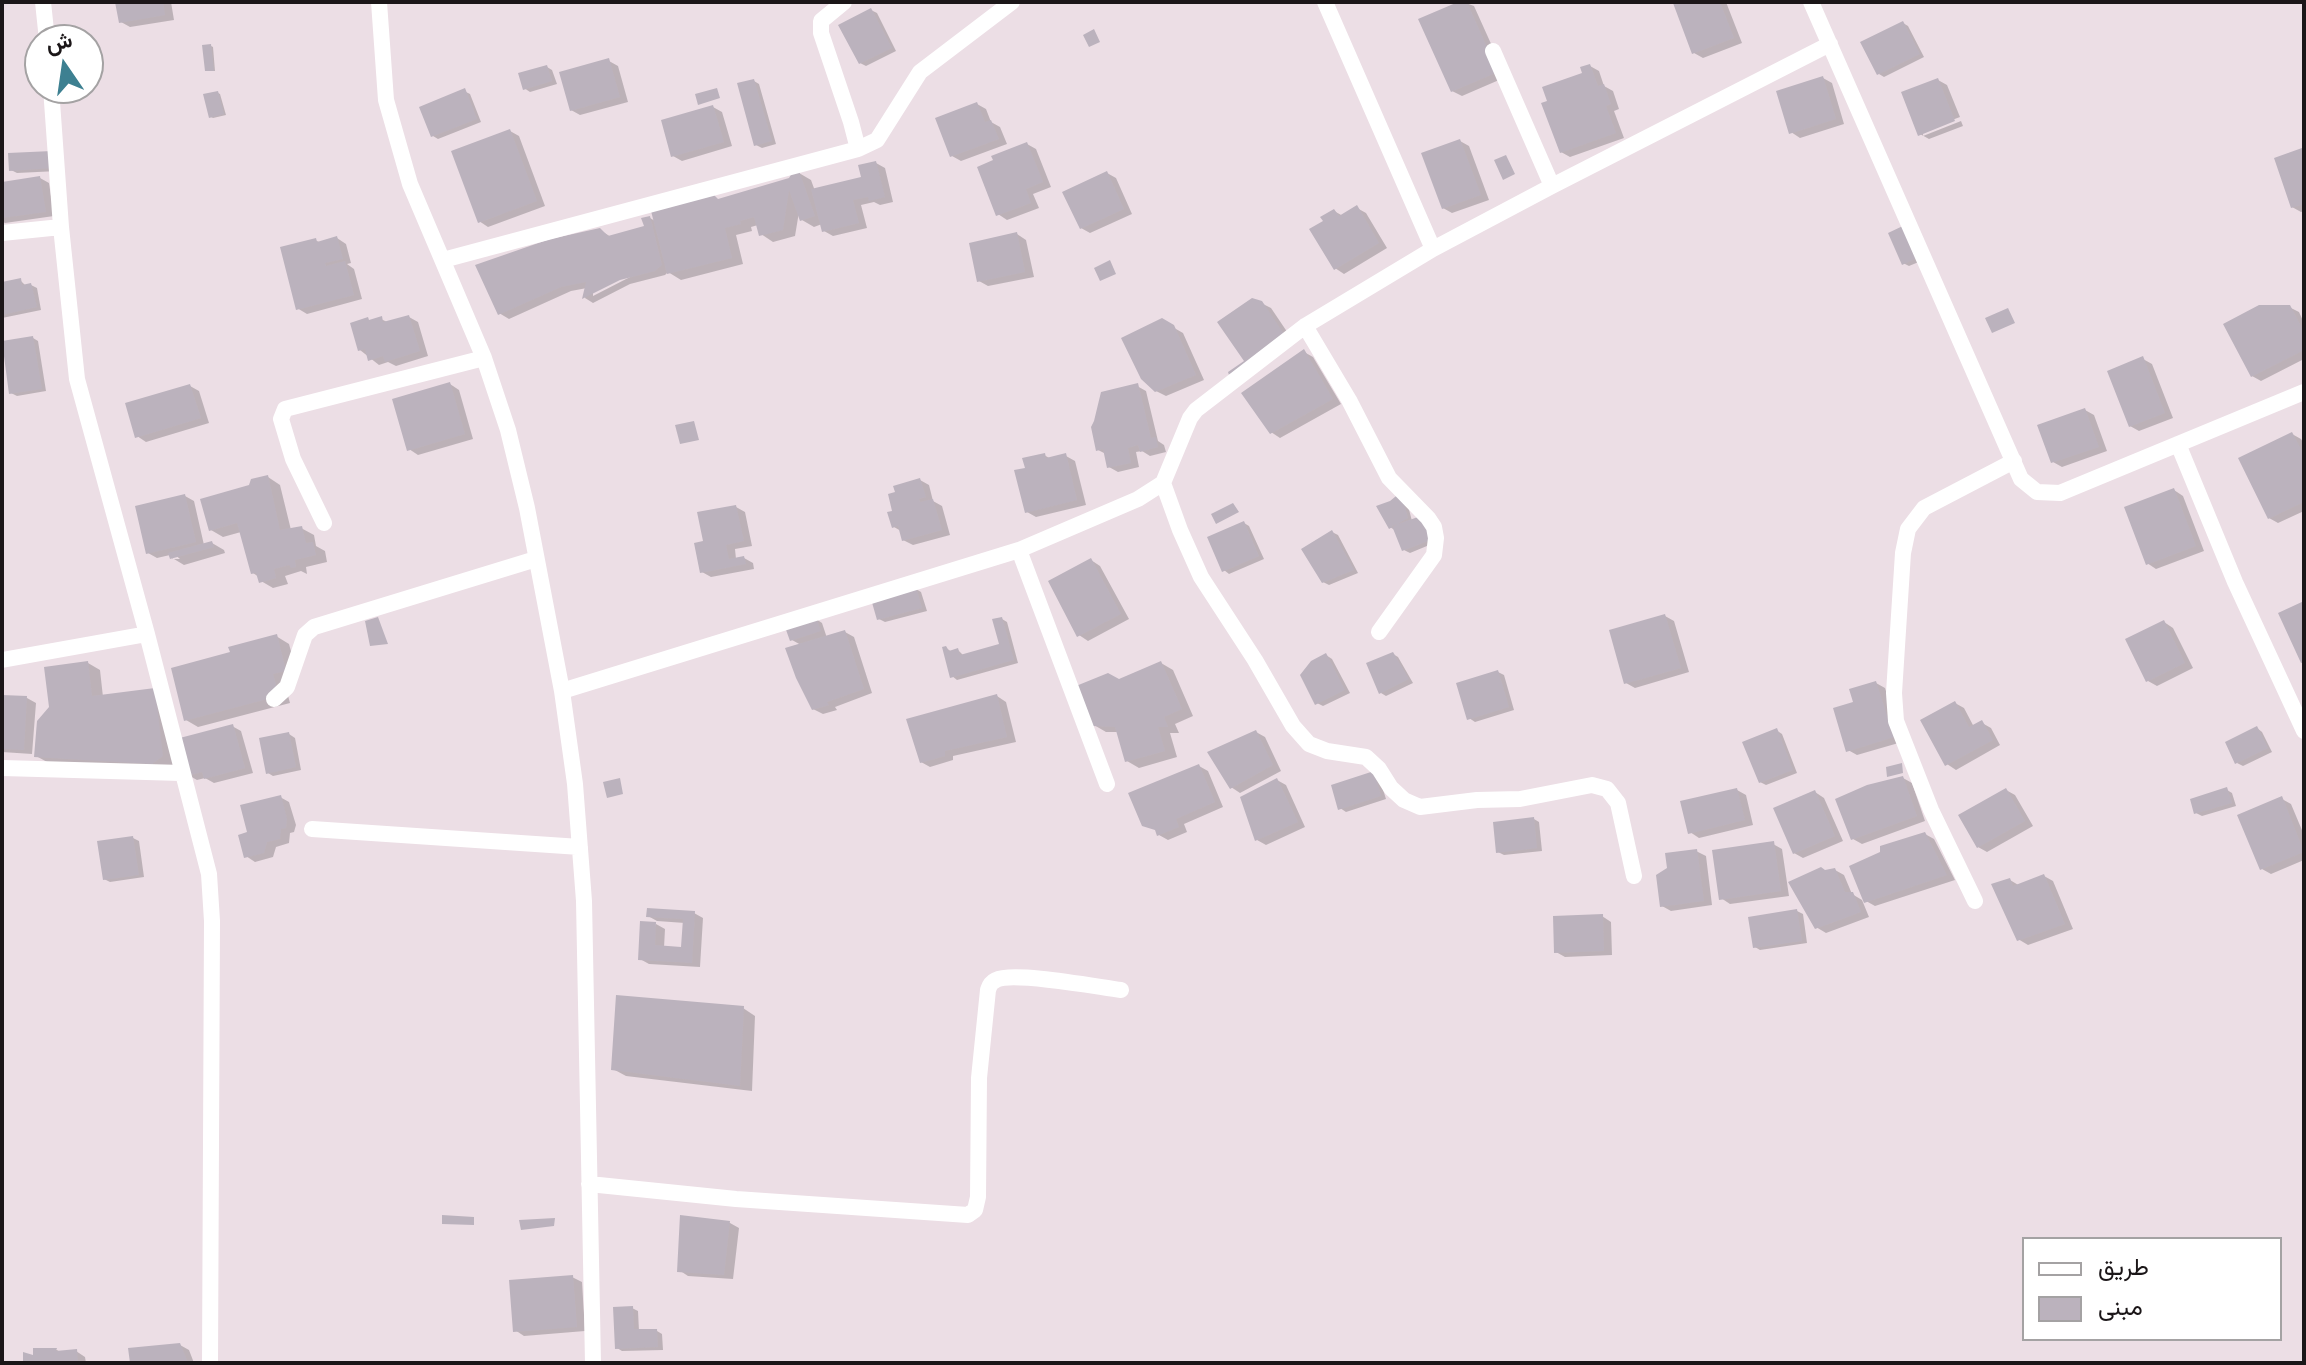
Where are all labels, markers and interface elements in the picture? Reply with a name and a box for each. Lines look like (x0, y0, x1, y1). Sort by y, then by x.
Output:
north arrow (24, 24, 104, 104)
text: ش (43, 27, 75, 57)
legend (2022, 1237, 2282, 1341)
text: طريق (2098, 1253, 2149, 1280)
text: مبنى (2098, 1293, 2143, 1320)

